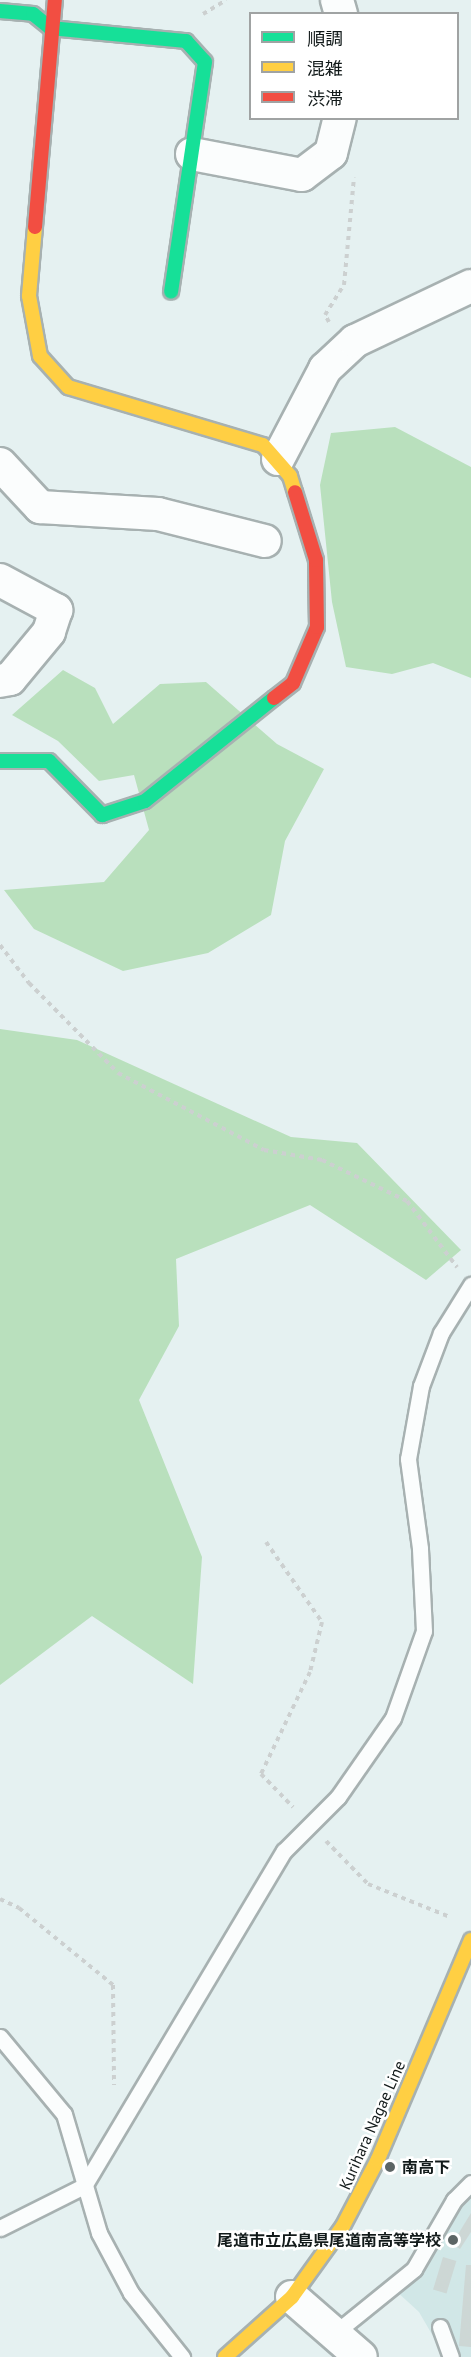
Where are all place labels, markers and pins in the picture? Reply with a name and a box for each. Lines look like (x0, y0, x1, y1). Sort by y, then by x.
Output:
place label: 南高下 (402, 2157, 450, 2177)
marker: 南高下 (383, 2160, 397, 2174)
place label: 尾道市立広島県尾道南高等学校 (217, 2230, 441, 2250)
marker: 尾道市立広島県尾道南高等学校 (446, 2233, 460, 2247)

